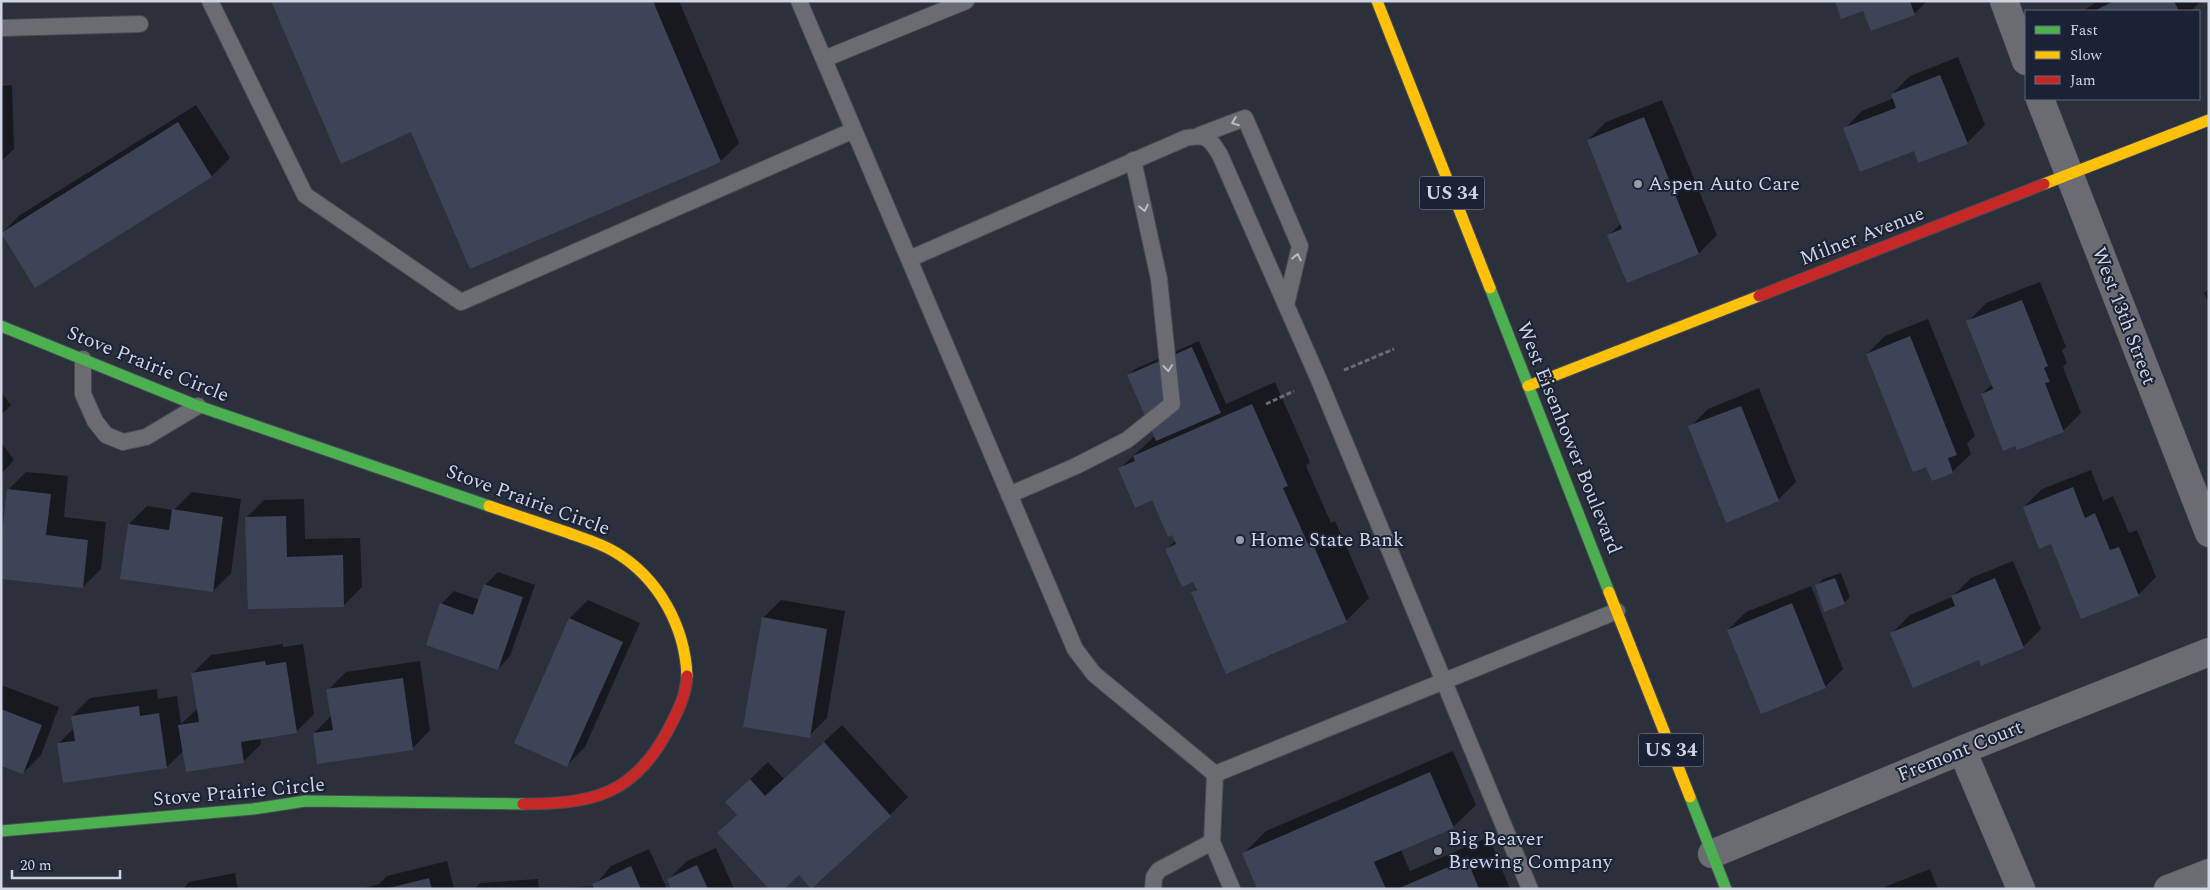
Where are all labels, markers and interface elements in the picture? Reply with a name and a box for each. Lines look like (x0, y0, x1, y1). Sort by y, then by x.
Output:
legend (2025, 10, 2200, 100)
text: Fast (2070, 19, 2098, 42)
text: Slow (2070, 44, 2102, 67)
text: Jam (2070, 69, 2096, 92)
one-way arrow (1231, 116, 1239, 126)
place label: Aspen Auto Care (1648, 169, 1800, 199)
road number: US 34 (1420, 177, 1484, 210)
marker: Aspen Auto Care (1632, 178, 1644, 190)
street label: Milner Avenue (1795, 198, 1929, 274)
one-way arrow (1138, 204, 1149, 213)
street label: West 13th Street (2084, 243, 2164, 389)
one-way arrow (1291, 253, 1302, 262)
street label: West Eisenhower Boulevard (1509, 317, 1629, 559)
street label: Stove Prairie Circle (62, 318, 234, 410)
one-way arrow (1162, 365, 1173, 373)
street label: Stove Prairie Circle (442, 456, 614, 544)
place label: Home State Bank (1250, 525, 1404, 555)
marker: Home State Bank (1234, 534, 1246, 546)
street label: Fremont Court (1893, 712, 2027, 790)
road number: US 34 (1638, 734, 1704, 766)
street label: Stove Prairie Circle (152, 770, 326, 814)
place label: Big Beaver Brewing Company (1448, 824, 1614, 877)
marker: Big Beaver Brewing Company (1432, 845, 1444, 857)
scale bar (12, 848, 120, 880)
text: 20 m (20, 854, 52, 877)

